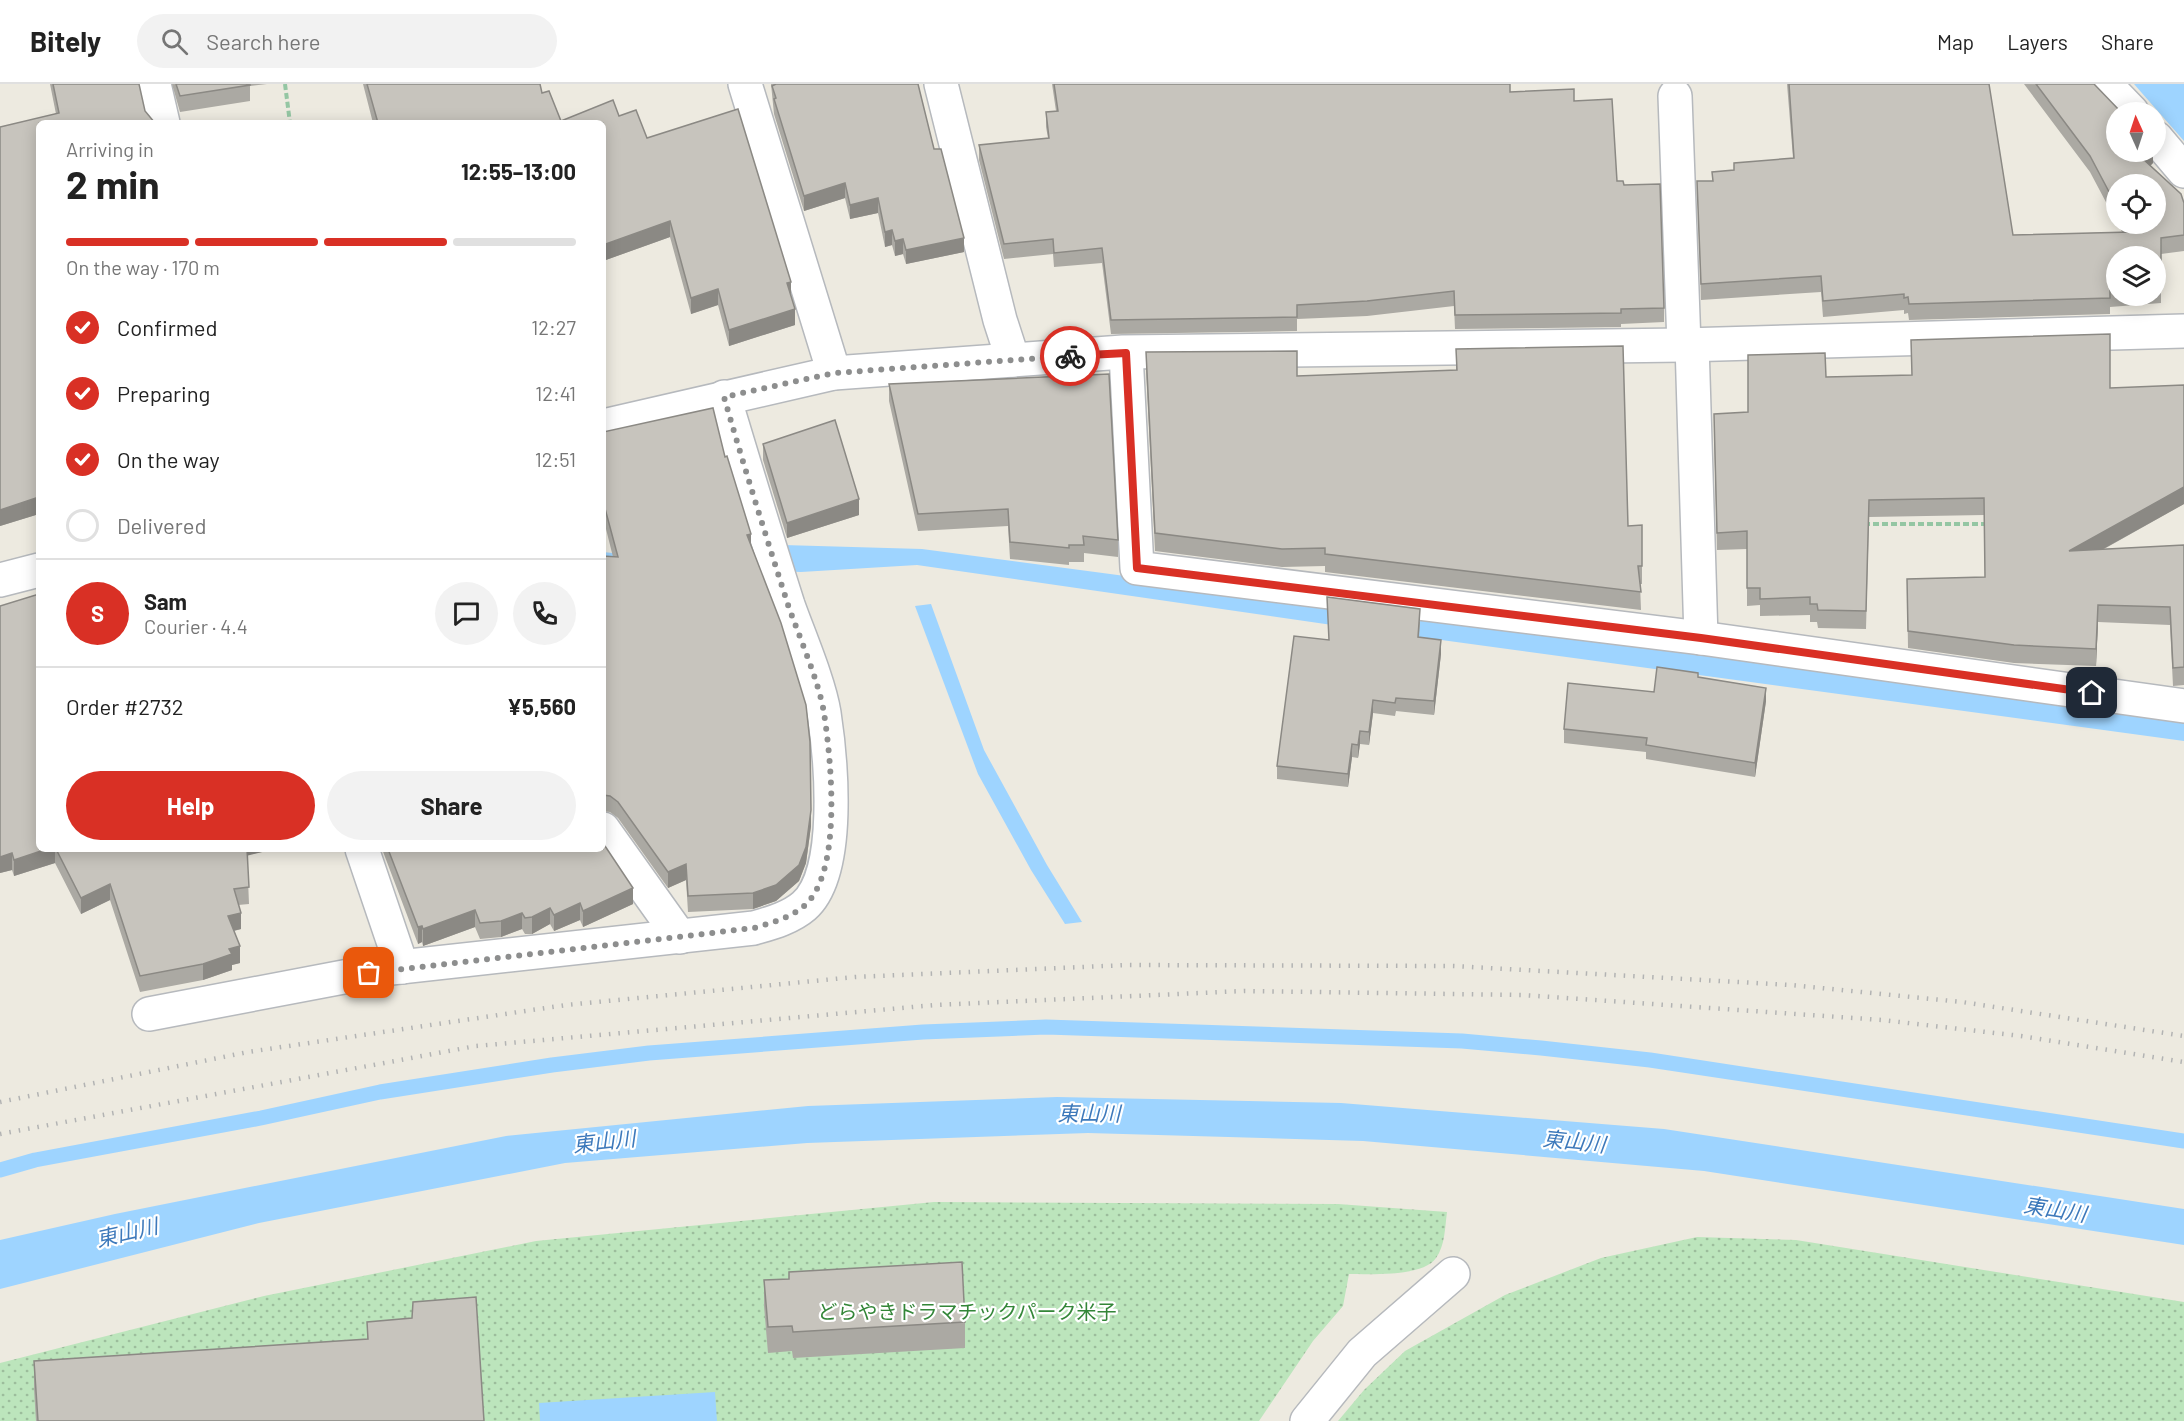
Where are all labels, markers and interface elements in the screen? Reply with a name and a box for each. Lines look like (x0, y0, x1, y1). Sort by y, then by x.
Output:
search box (137, 14, 557, 68)
text: Bitely (30, 24, 101, 58)
icon: search (158, 25, 191, 58)
text: Search here (206, 28, 321, 54)
text: Map (1937, 29, 1974, 54)
text: Layers (2007, 29, 2068, 54)
text: Share (2101, 29, 2154, 54)
north arrow (2106, 102, 2166, 162)
map controls (2106, 102, 2166, 306)
text: Arriving in (66, 137, 154, 161)
text: 12:55–13:00 (461, 158, 576, 184)
text: 2 min (66, 160, 159, 207)
button: locate (2106, 174, 2166, 234)
button: layers (2106, 246, 2166, 306)
text: On the way · 170 m (66, 255, 220, 279)
icon: check (66, 311, 99, 344)
text: Confirmed (117, 314, 217, 340)
text: 12:27 (531, 315, 576, 339)
courier (1040, 326, 1100, 386)
icon: bike (1054, 340, 1087, 373)
icon: check (66, 377, 99, 410)
text: Preparing (117, 380, 210, 406)
text: 12:41 (535, 381, 576, 405)
icon: check (66, 443, 99, 476)
text: On the way (117, 446, 220, 472)
text: 12:51 (535, 447, 576, 471)
text: Delivered (117, 512, 206, 538)
button: chat (435, 582, 498, 645)
button: phone (513, 582, 576, 645)
text: Sam (144, 588, 187, 614)
text: S (91, 600, 104, 626)
text: Courier · 4.4 (144, 614, 248, 638)
pin (2066, 667, 2117, 718)
icon: home (2075, 676, 2108, 709)
text: Order #2732 (66, 693, 184, 719)
text: ¥5,560 (507, 693, 576, 719)
button: Help (66, 771, 315, 840)
button: Share (327, 771, 576, 840)
pin (343, 947, 394, 998)
icon: bag (352, 956, 385, 989)
water label: 東山川 (1058, 1100, 1122, 1125)
water label: 東山川 (571, 1125, 638, 1156)
water label: 東山川 (1542, 1125, 1609, 1156)
water label: 東山川 (2022, 1191, 2090, 1226)
water label: 東山川 (93, 1212, 162, 1251)
park label: どらやきドラマチックパーク米子 (818, 1299, 1117, 1323)

